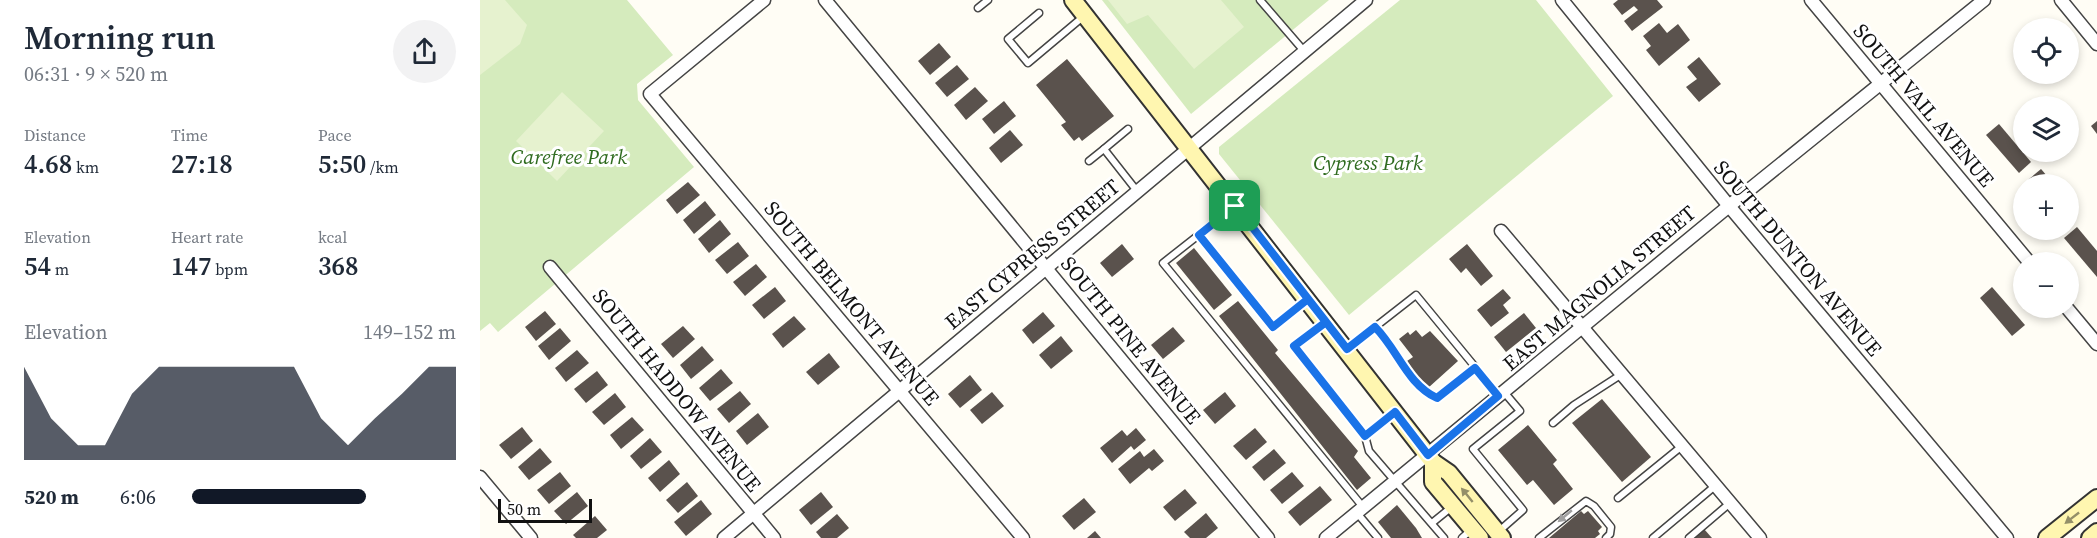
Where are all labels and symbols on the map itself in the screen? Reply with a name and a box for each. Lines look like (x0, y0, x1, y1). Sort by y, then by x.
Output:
street label: SOUTH VAIL AVENUE (1847, 17, 2001, 193)
park label: Carefree Park (511, 142, 627, 171)
park label: Cypress Park (1313, 148, 1423, 177)
street label: SOUTH DUNTON AVENUE (1707, 154, 1889, 362)
street label: EAST CYPRESS STREET (938, 172, 1126, 336)
pin (1209, 180, 1260, 231)
street label: SOUTH BELMONT AVENUE (758, 195, 946, 411)
street label: EAST MAGNOLIA STREET (1496, 198, 1702, 377)
street label: SOUTH PINE AVENUE (1054, 250, 1208, 430)
street label: SOUTH HADDOW AVENUE (586, 282, 768, 498)
one-way arrow (1461, 487, 1474, 503)
scale bar (498, 496, 592, 524)
one-way arrow (1558, 509, 1573, 522)
one-way arrow (2064, 512, 2080, 525)

